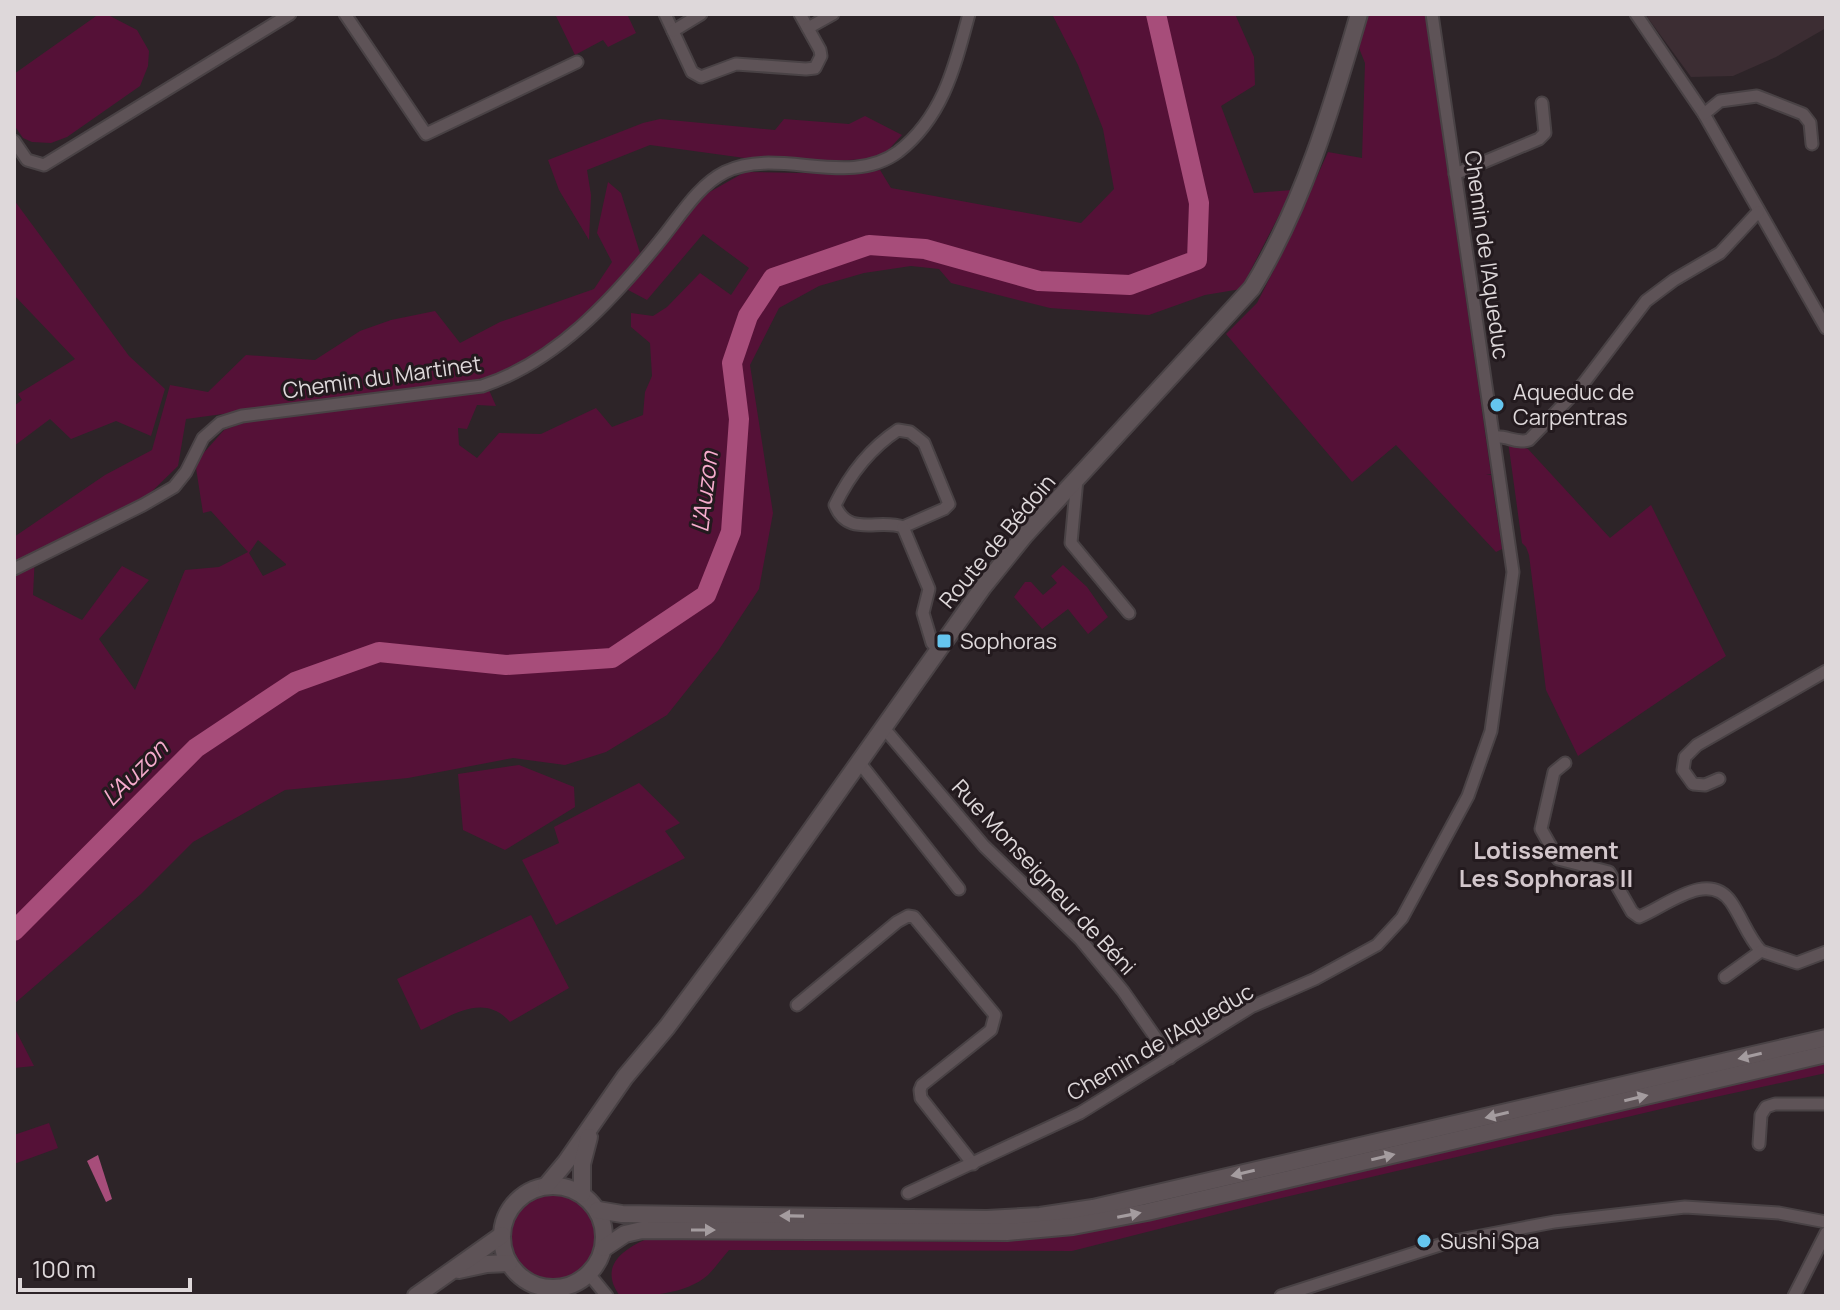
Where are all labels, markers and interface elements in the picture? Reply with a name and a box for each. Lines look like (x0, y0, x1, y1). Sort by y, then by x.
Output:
street label: Chemin de l'Aqueduc (1457, 149, 1517, 361)
street label: Chemin du Martinet (281, 348, 483, 406)
place label: Aqueduc de Carpentras (1513, 377, 1635, 432)
marker: Aqueduc de Carpentras (1488, 396, 1506, 414)
water label: L'Auzon (682, 449, 725, 534)
street label: Route de Bédoin (932, 468, 1062, 614)
place label: Sophoras (960, 626, 1057, 656)
marker: Sophoras (935, 632, 953, 650)
water label: L'Auzon (94, 731, 175, 812)
street label: Rue Monseigneur de Béni (945, 773, 1143, 981)
district label: Lotissement Les Sophoras II (1459, 833, 1633, 894)
street label: Chemin de l'Aqueduc (1061, 976, 1259, 1108)
one-way arrow (1737, 1050, 1762, 1063)
one-way arrow (1624, 1091, 1649, 1104)
one-way arrow (1484, 1109, 1509, 1122)
one-way arrow (1370, 1150, 1395, 1163)
one-way arrow (1231, 1168, 1256, 1180)
one-way arrow (1117, 1209, 1142, 1221)
one-way arrow (779, 1210, 804, 1223)
one-way arrow (691, 1224, 716, 1236)
place label: Sushi Spa (1440, 1226, 1540, 1256)
marker: Sushi Spa (1415, 1232, 1433, 1250)
scale bar (20, 1242, 190, 1292)
text: 100 m (32, 1252, 96, 1285)

